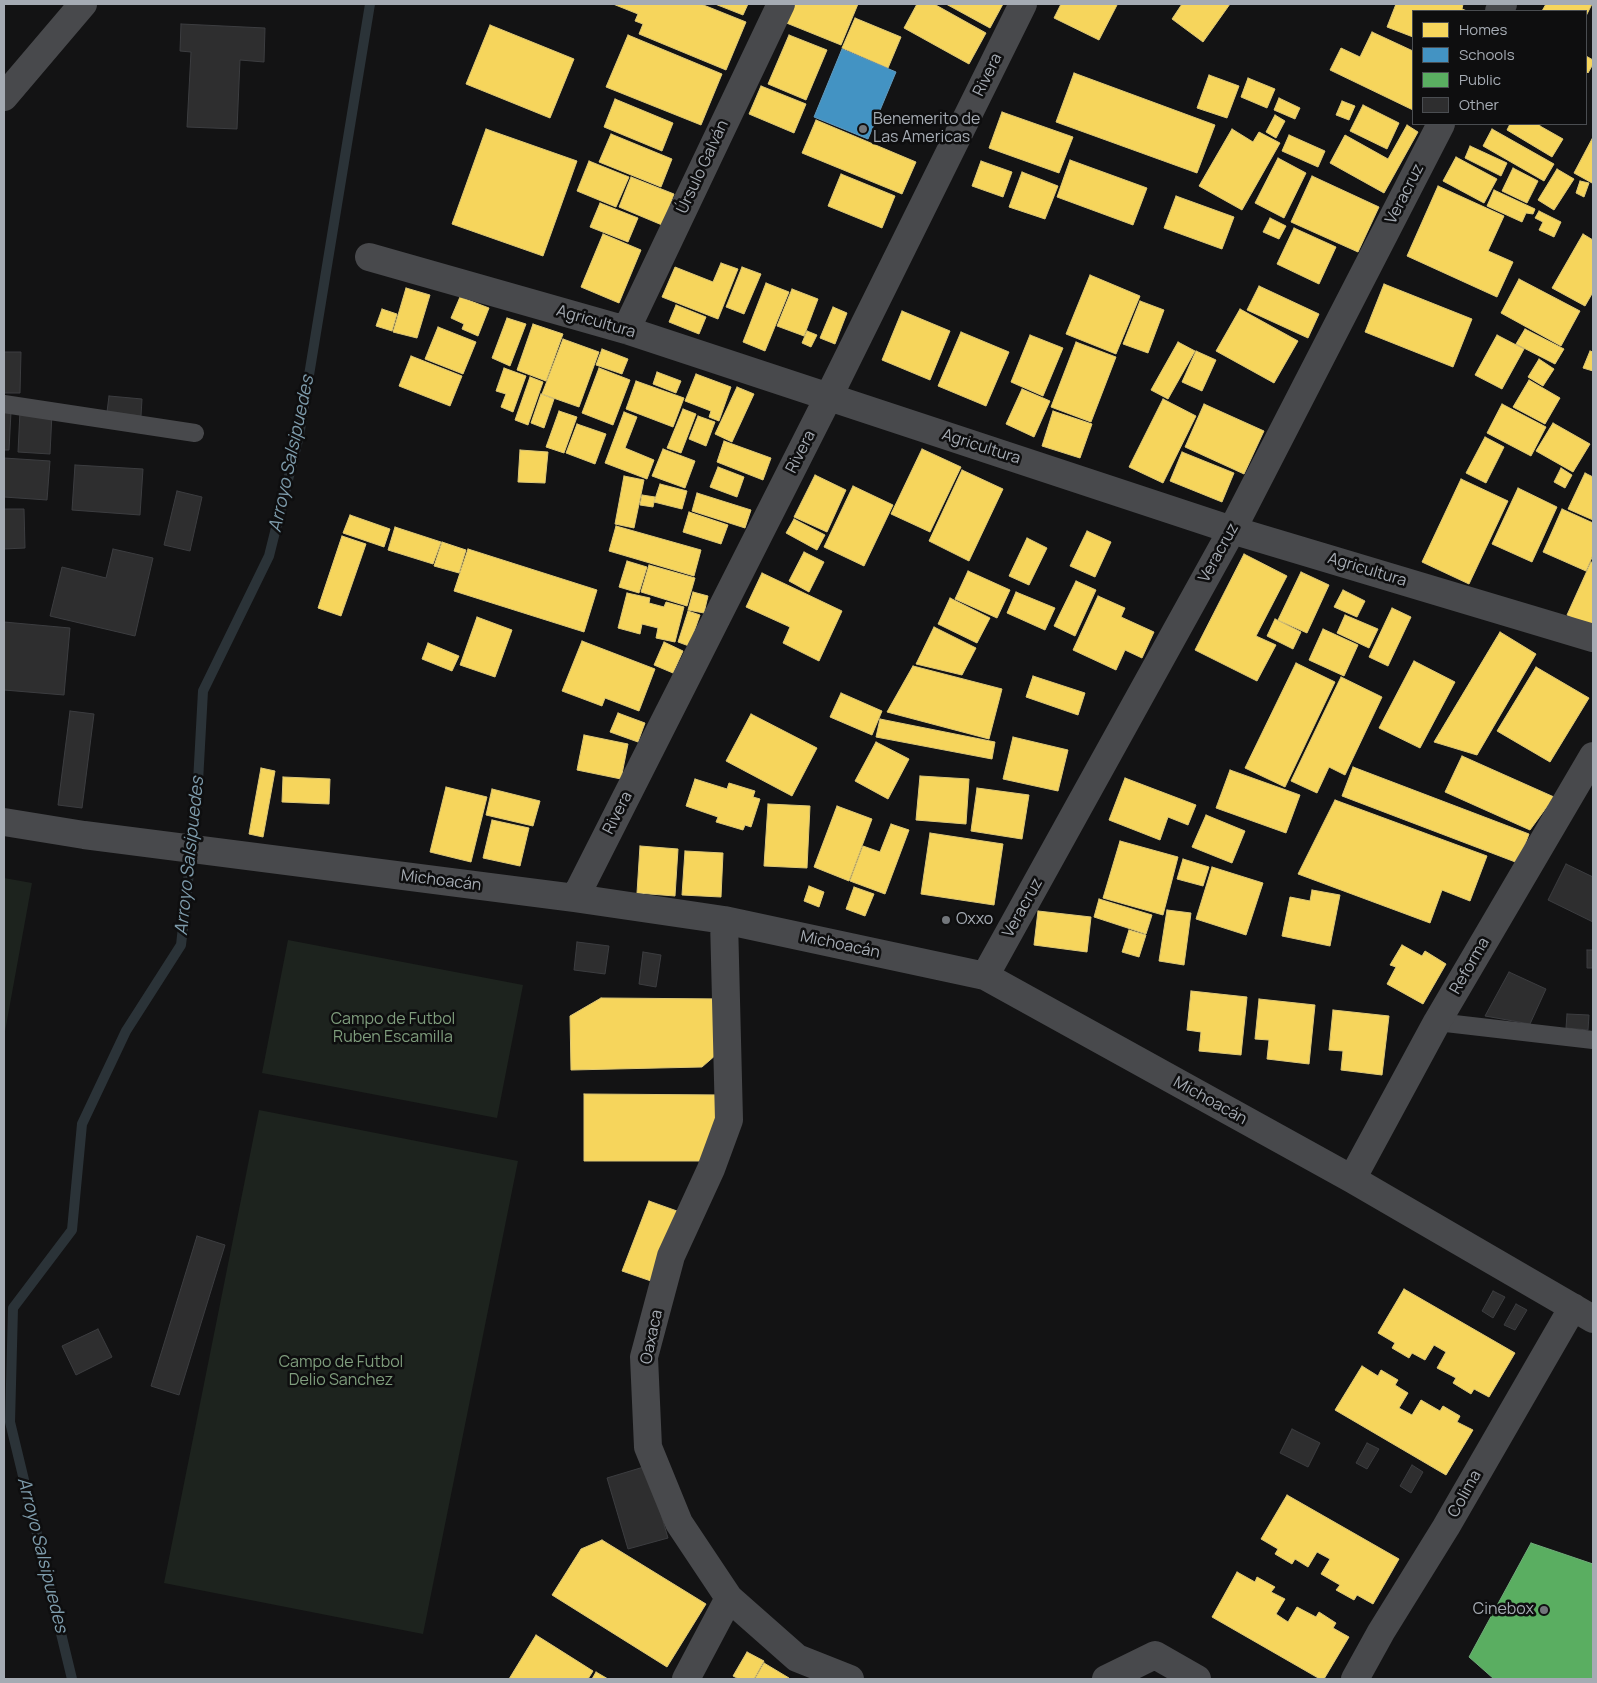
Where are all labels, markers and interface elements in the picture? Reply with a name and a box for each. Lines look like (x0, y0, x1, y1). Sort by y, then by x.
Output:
legend (1412, 10, 1587, 125)
text: Homes (1459, 19, 1507, 40)
text: Schools (1459, 44, 1515, 65)
street label: Rivera (969, 50, 1007, 100)
text: Public (1459, 69, 1501, 90)
text: Other (1459, 94, 1499, 115)
place label: Benemerito de Las Americas (873, 110, 980, 148)
street label: Úrsulo Galván (673, 117, 733, 217)
marker: Benemerito de Las Americas (857, 123, 869, 135)
street label: Veracruz (1382, 161, 1428, 227)
street label: Agricultura (554, 302, 638, 342)
water label: Arroyo Salsipuedes (265, 374, 319, 534)
street label: Agricultura (939, 425, 1023, 469)
street label: Rivera (782, 427, 820, 477)
street label: Veracruz (1195, 520, 1243, 586)
street label: Agricultura (1325, 549, 1409, 591)
water label: Arroyo Salsipuedes (171, 776, 209, 936)
street label: Rivera (599, 788, 637, 838)
street label: Michoacán (400, 867, 482, 895)
street label: Veracruz (999, 875, 1047, 941)
place label: Oxxo (956, 910, 993, 930)
marker: Oxxo (940, 914, 952, 926)
street label: Michoacán (798, 927, 882, 963)
street label: Reforma (1446, 934, 1494, 998)
park label: Campo de Futbol Ruben Escamilla (331, 1010, 455, 1048)
street label: Michoacán (1170, 1073, 1250, 1129)
street label: Oaxaca (637, 1308, 667, 1366)
park label: Campo de Futbol Delio Sanchez (279, 1353, 403, 1391)
street label: Colima (1444, 1467, 1486, 1521)
water label: Arroyo Salsipuedes (12, 1475, 72, 1635)
place label: Cinebox (1473, 1600, 1534, 1620)
marker: Cinebox (1538, 1604, 1550, 1616)

